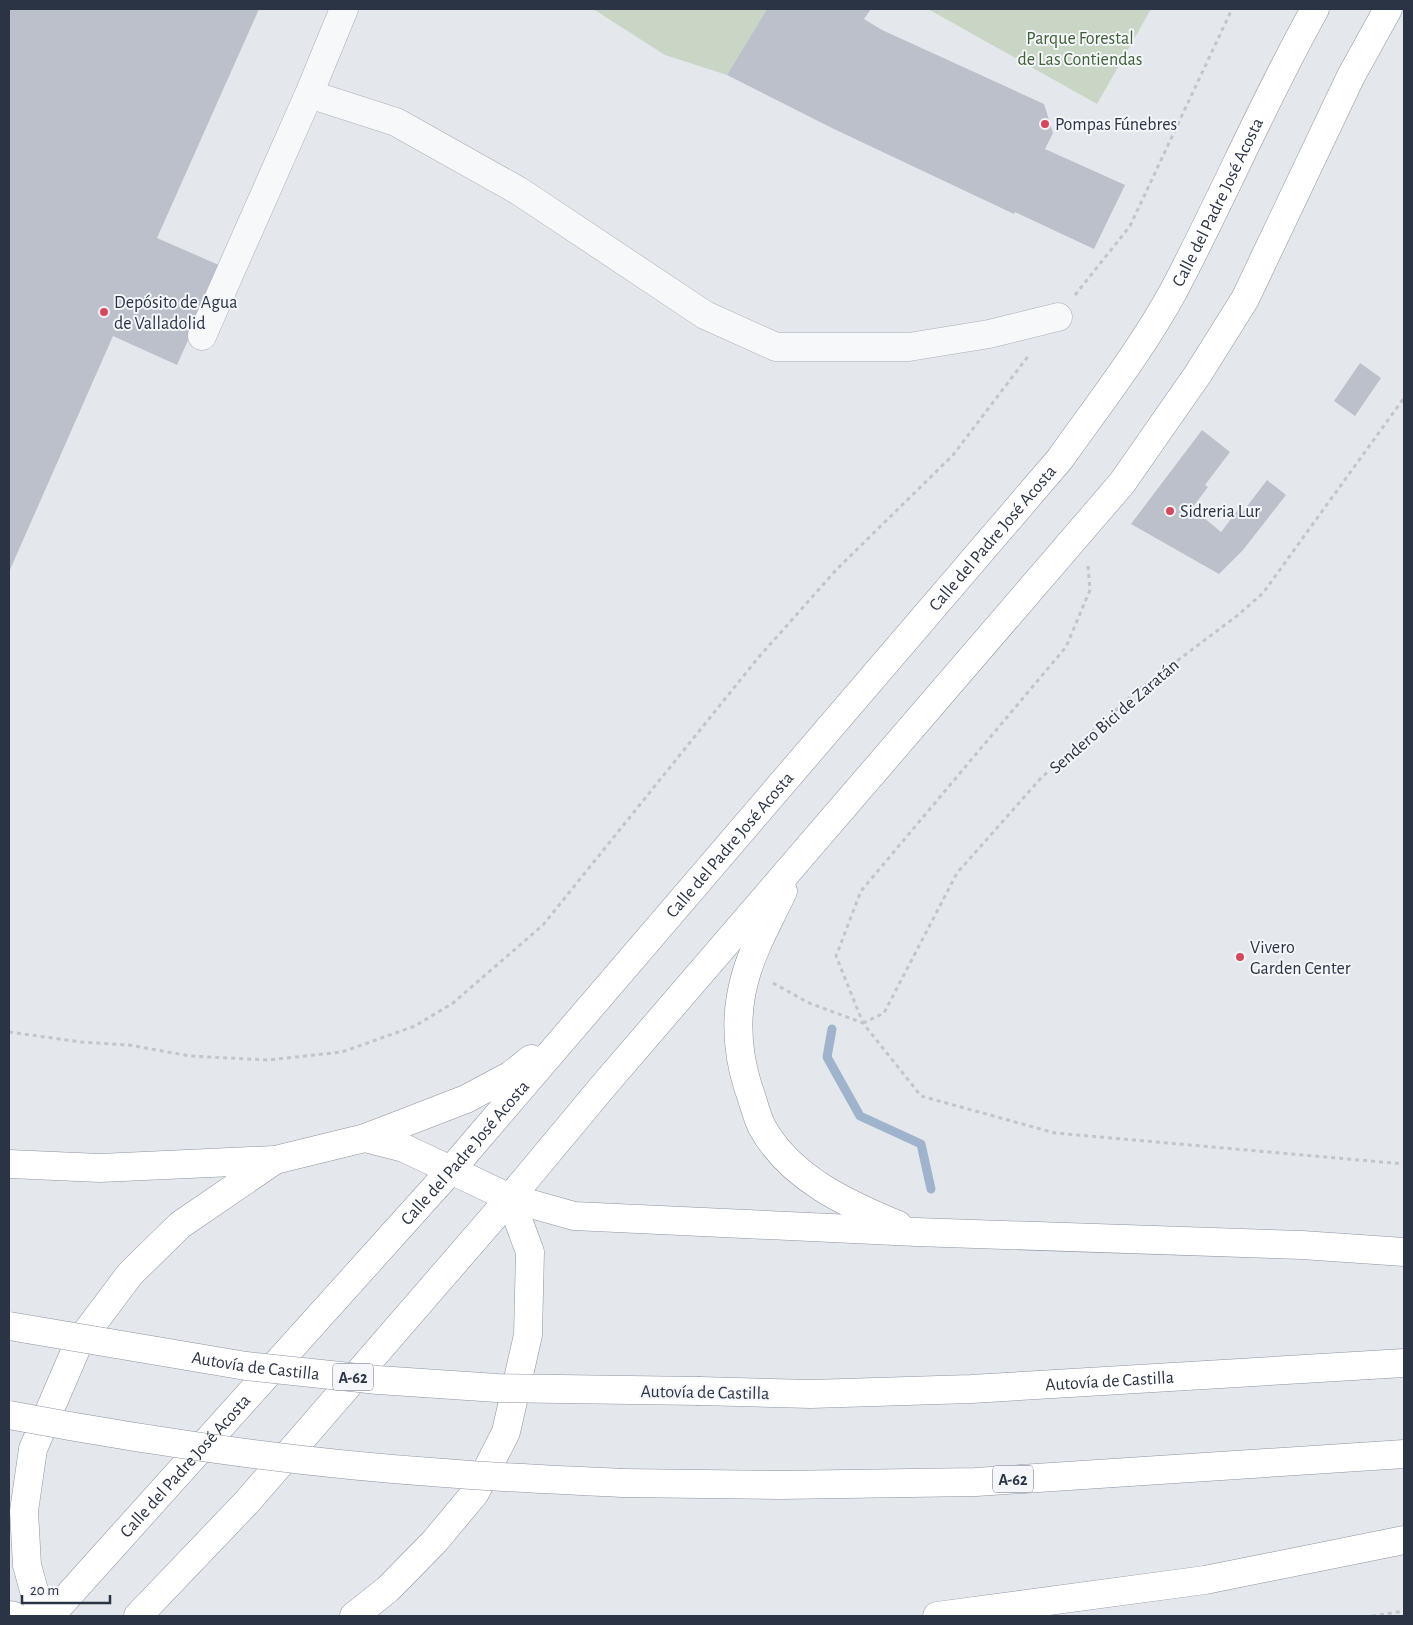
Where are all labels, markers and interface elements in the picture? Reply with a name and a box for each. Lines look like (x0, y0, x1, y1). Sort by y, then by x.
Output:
park label: Parque Forestal de Las Contiendas (1018, 30, 1142, 69)
street label: Calle del Padre José Acosta (1169, 115, 1267, 290)
place label: Pompas Fúnebres (1055, 116, 1177, 134)
marker: Pompas Fúnebres (1039, 118, 1051, 130)
place label: Depósito de Agua de Valladolid (114, 294, 238, 333)
marker: Depósito de Agua de Valladolid (98, 306, 110, 318)
street label: Calle del Padre José Acosta (926, 462, 1060, 615)
place label: Sidreria Lur (1180, 503, 1260, 521)
marker: Sidreria Lur (1164, 505, 1176, 517)
street label: Sendero Bici de Zaratán (1047, 656, 1183, 778)
street label: Calle del Padre José Acosta (663, 769, 797, 922)
place label: Vivero Garden Center (1250, 939, 1351, 978)
marker: Vivero Garden Center (1234, 951, 1246, 963)
street label: Calle del Padre José Acosta (398, 1077, 533, 1229)
street label: Autovía de Castilla (190, 1349, 321, 1384)
road number: A-62 (333, 1364, 373, 1390)
street label: Autovía de Castilla (1045, 1369, 1175, 1395)
street label: Autovía de Castilla (640, 1383, 770, 1403)
street label: Calle del Padre José Acosta (117, 1392, 254, 1541)
road number: A-62 (993, 1466, 1033, 1492)
scale bar (22, 1572, 110, 1604)
text: 20 m (30, 1583, 59, 1598)

